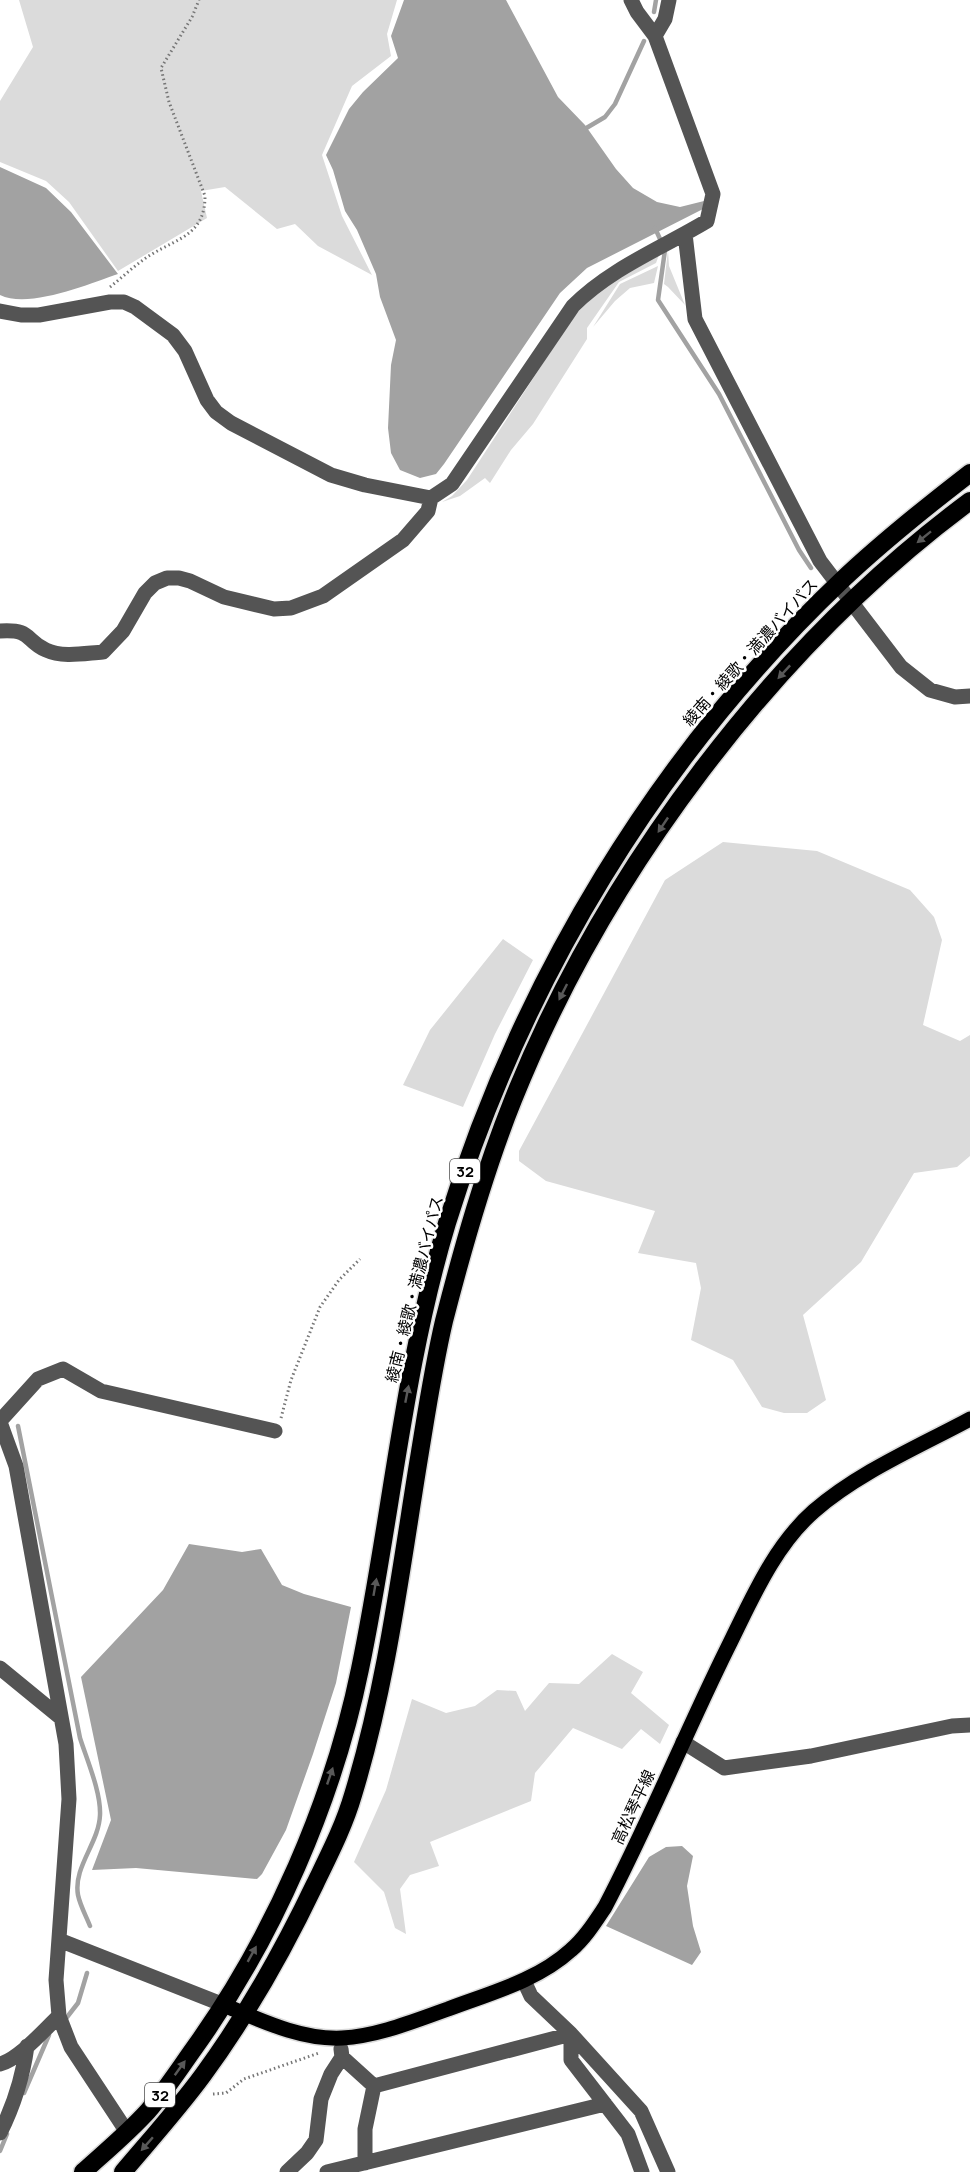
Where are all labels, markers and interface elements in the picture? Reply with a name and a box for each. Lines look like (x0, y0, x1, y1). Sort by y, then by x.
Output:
one-way arrow (916, 530, 932, 543)
street label: 綾南・綾歌・満濃バイパス (678, 573, 822, 731)
one-way arrow (777, 665, 791, 680)
one-way arrow (657, 816, 669, 832)
one-way arrow (558, 984, 568, 1001)
road number: 32 (450, 1159, 480, 1183)
street label: 綾南・綾歌・満濃バイパス (380, 1193, 448, 1385)
one-way arrow (403, 1385, 412, 1404)
one-way arrow (371, 1577, 380, 1596)
street label: 高松琴平線 (606, 1766, 660, 1848)
one-way arrow (325, 1767, 335, 1785)
one-way arrow (247, 1946, 257, 1963)
one-way arrow (174, 2060, 186, 2076)
road number: 32 (145, 2083, 175, 2107)
one-way arrow (141, 2136, 154, 2151)

